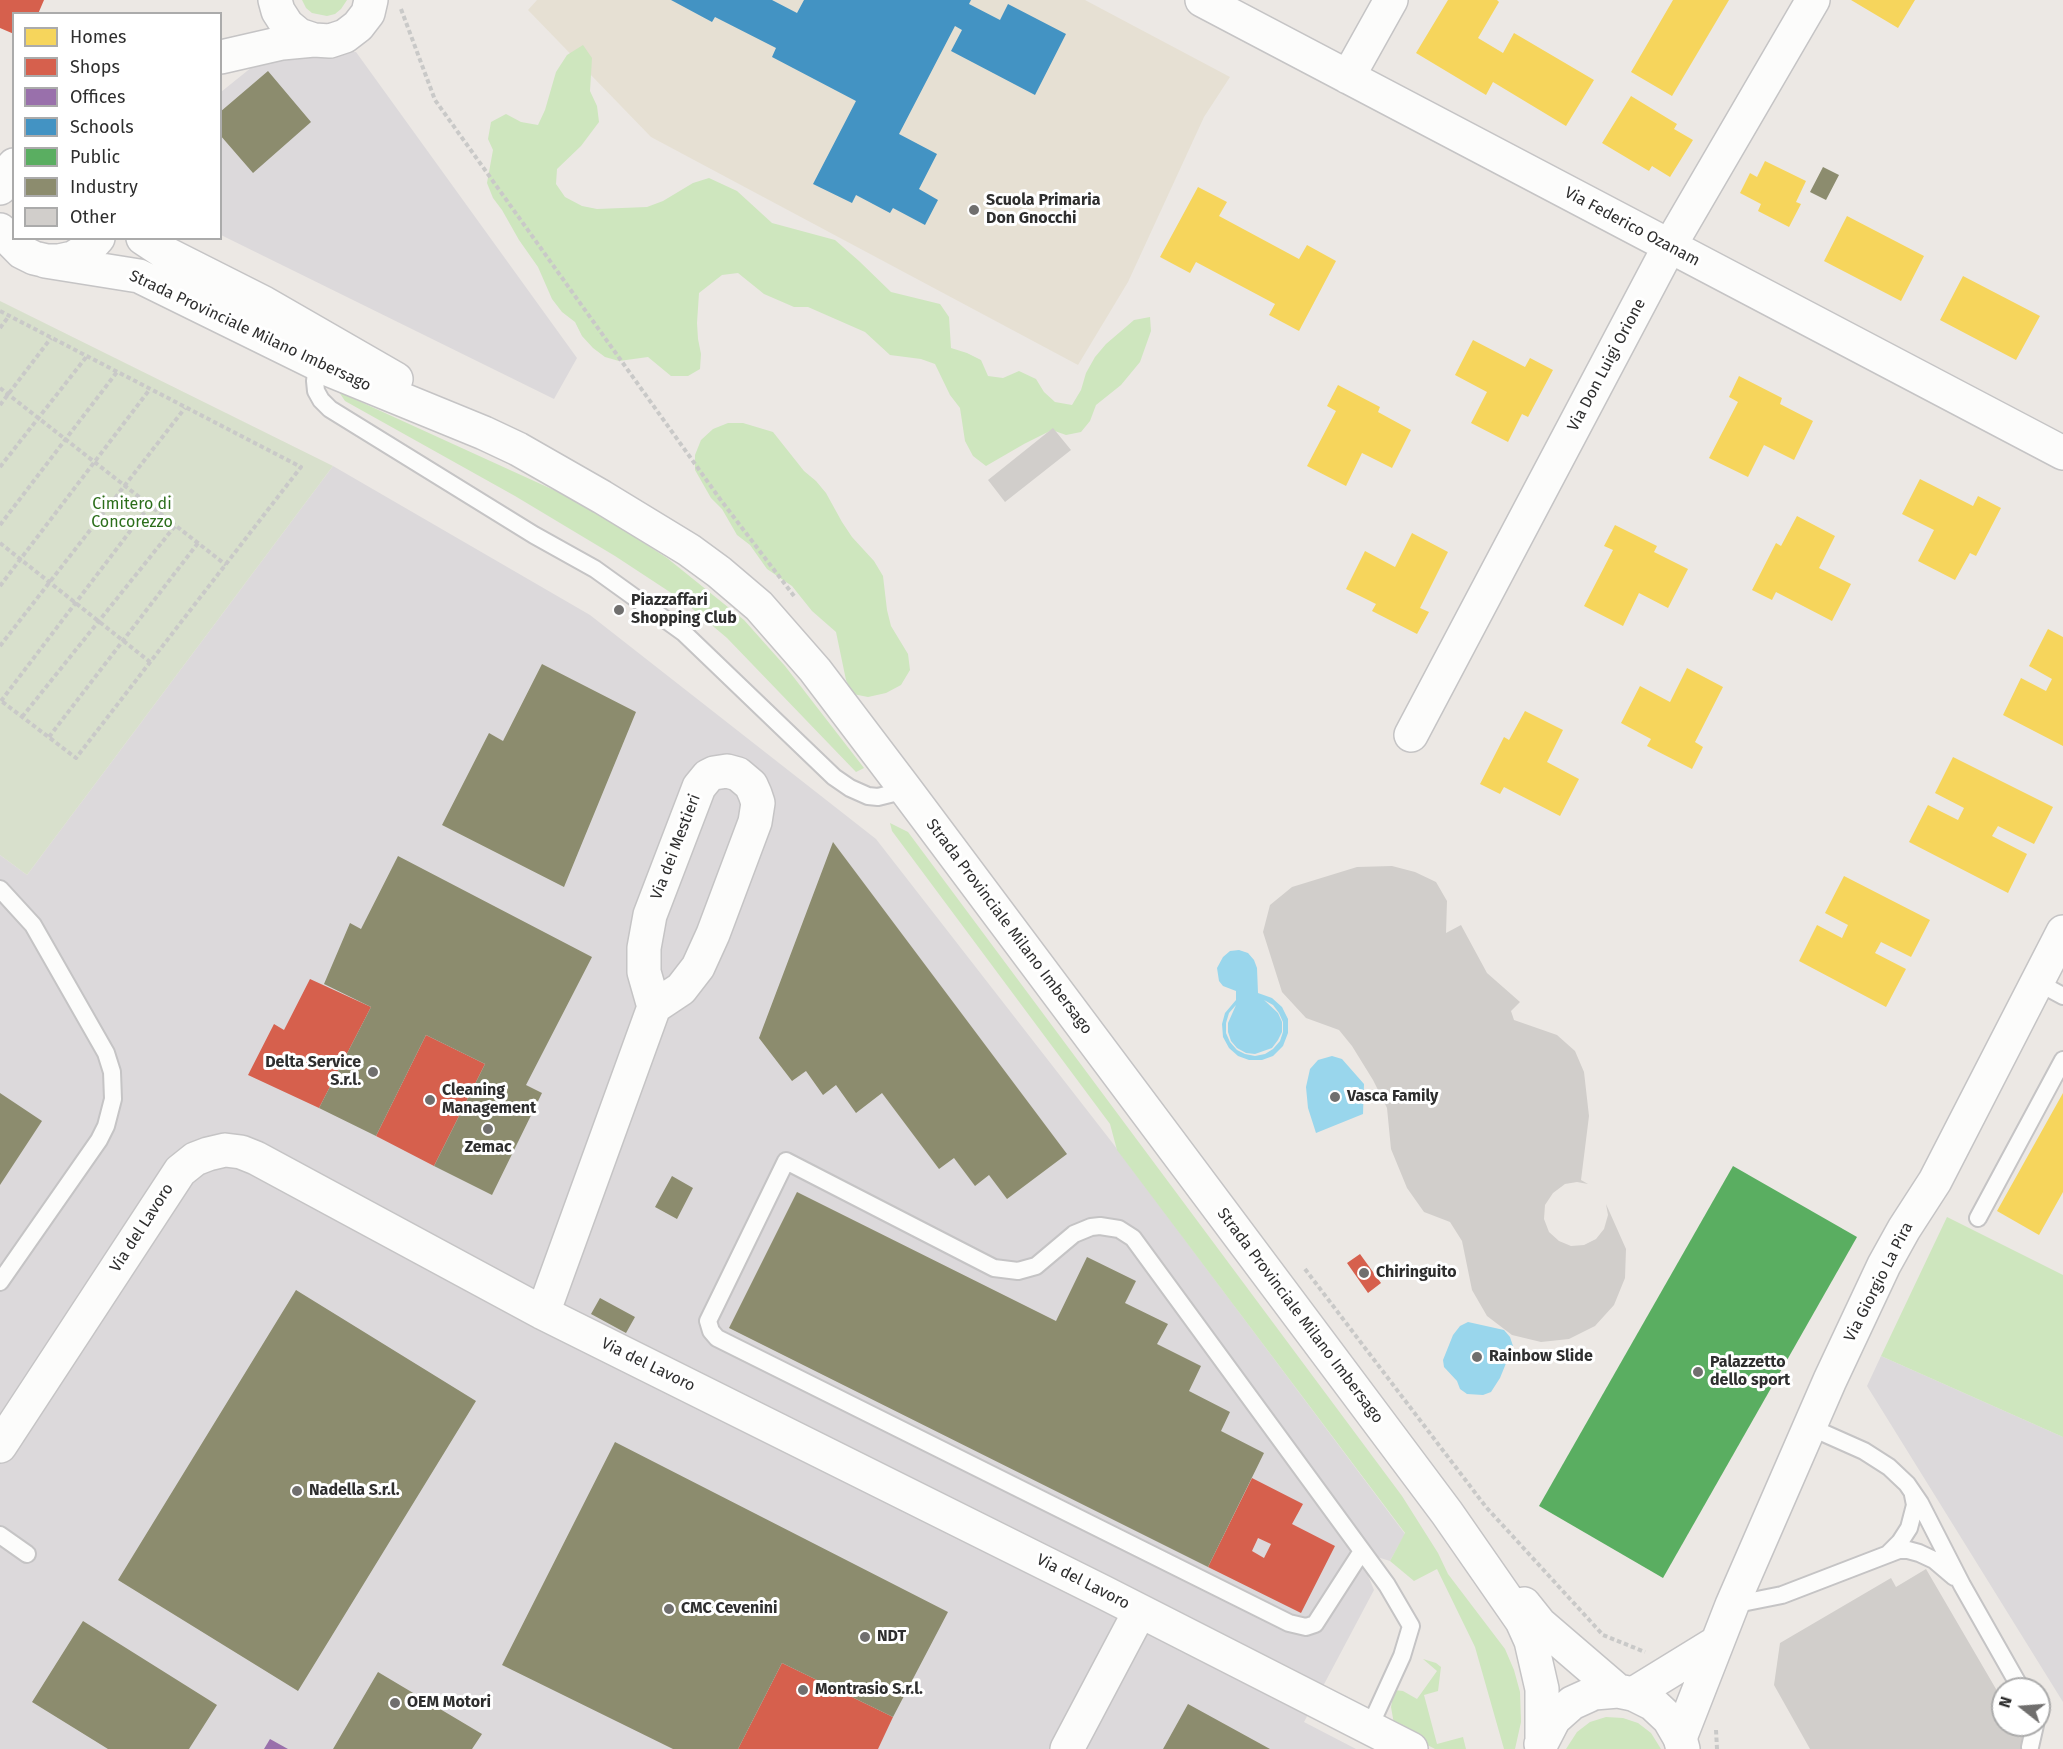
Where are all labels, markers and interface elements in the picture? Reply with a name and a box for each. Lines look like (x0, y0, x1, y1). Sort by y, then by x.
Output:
legend (12, 12, 222, 240)
text: Homes (70, 26, 126, 48)
text: Shops (70, 56, 120, 78)
text: Offices (70, 86, 125, 108)
text: Schools (70, 116, 134, 138)
text: Public (70, 146, 120, 168)
text: Industry (70, 176, 138, 198)
street label: Via Federico Ozanam (1561, 183, 1703, 271)
place label: Scuola Primaria Don Gnocchi (986, 191, 1101, 229)
marker: Scuola Primaria Don Gnocchi (967, 203, 981, 217)
text: Other (70, 206, 116, 228)
street label: Strada Provinciale Milano Imbersago (126, 266, 374, 396)
street label: Via Don Luigi Orione (1564, 295, 1650, 435)
park label: Cimitero di Concorezzo (91, 495, 173, 533)
place label: Piazzaffari Shopping Club (631, 591, 737, 629)
marker: Piazzaffari Shopping Club (612, 603, 626, 617)
street label: Via dei Mestieri (647, 791, 705, 903)
street label: Strada Provinciale Milano Imbersago (922, 816, 1096, 1038)
place label: Delta Service S.r.l. (265, 1053, 361, 1091)
marker: Delta Service S.r.l. (366, 1065, 380, 1079)
place label: Cleaning Management (442, 1081, 536, 1119)
place label: Vasca Family (1347, 1087, 1438, 1107)
marker: Vasca Family (1328, 1090, 1342, 1104)
marker: Cleaning Management (423, 1093, 437, 1107)
marker: Zemac (481, 1122, 495, 1136)
place label: Zemac (464, 1138, 512, 1158)
street label: Via del Lavoro (106, 1180, 178, 1276)
street label: Strada Provinciale Milano Imbersago (1213, 1205, 1387, 1427)
street label: Via Giorgio La Pira (1841, 1219, 1917, 1345)
place label: Chiringuito (1376, 1263, 1456, 1283)
marker: Chiringuito (1357, 1266, 1371, 1280)
street label: Via del Lavoro (598, 1334, 698, 1396)
place label: Rainbow Slide (1489, 1347, 1593, 1367)
marker: Rainbow Slide (1470, 1350, 1484, 1364)
place label: Palazzetto dello sport (1710, 1353, 1790, 1391)
marker: Palazzetto dello sport (1691, 1365, 1705, 1379)
place label: Nadella S.r.l. (309, 1481, 399, 1501)
marker: Nadella S.r.l. (290, 1484, 304, 1498)
street label: Via del Lavoro (1033, 1550, 1133, 1614)
place label: CMC Cevenini (681, 1599, 778, 1619)
marker: CMC Cevenini (662, 1602, 676, 1616)
place label: NDT (877, 1627, 906, 1647)
marker: NDT (858, 1630, 872, 1644)
north arrow (1991, 1677, 2051, 1737)
place label: Montrasio S.r.l. (815, 1680, 923, 1700)
marker: Montrasio S.r.l. (796, 1683, 810, 1697)
place label: OEM Motori (407, 1693, 491, 1713)
text: N (1995, 1694, 2016, 1710)
marker: OEM Motori (388, 1696, 402, 1710)

